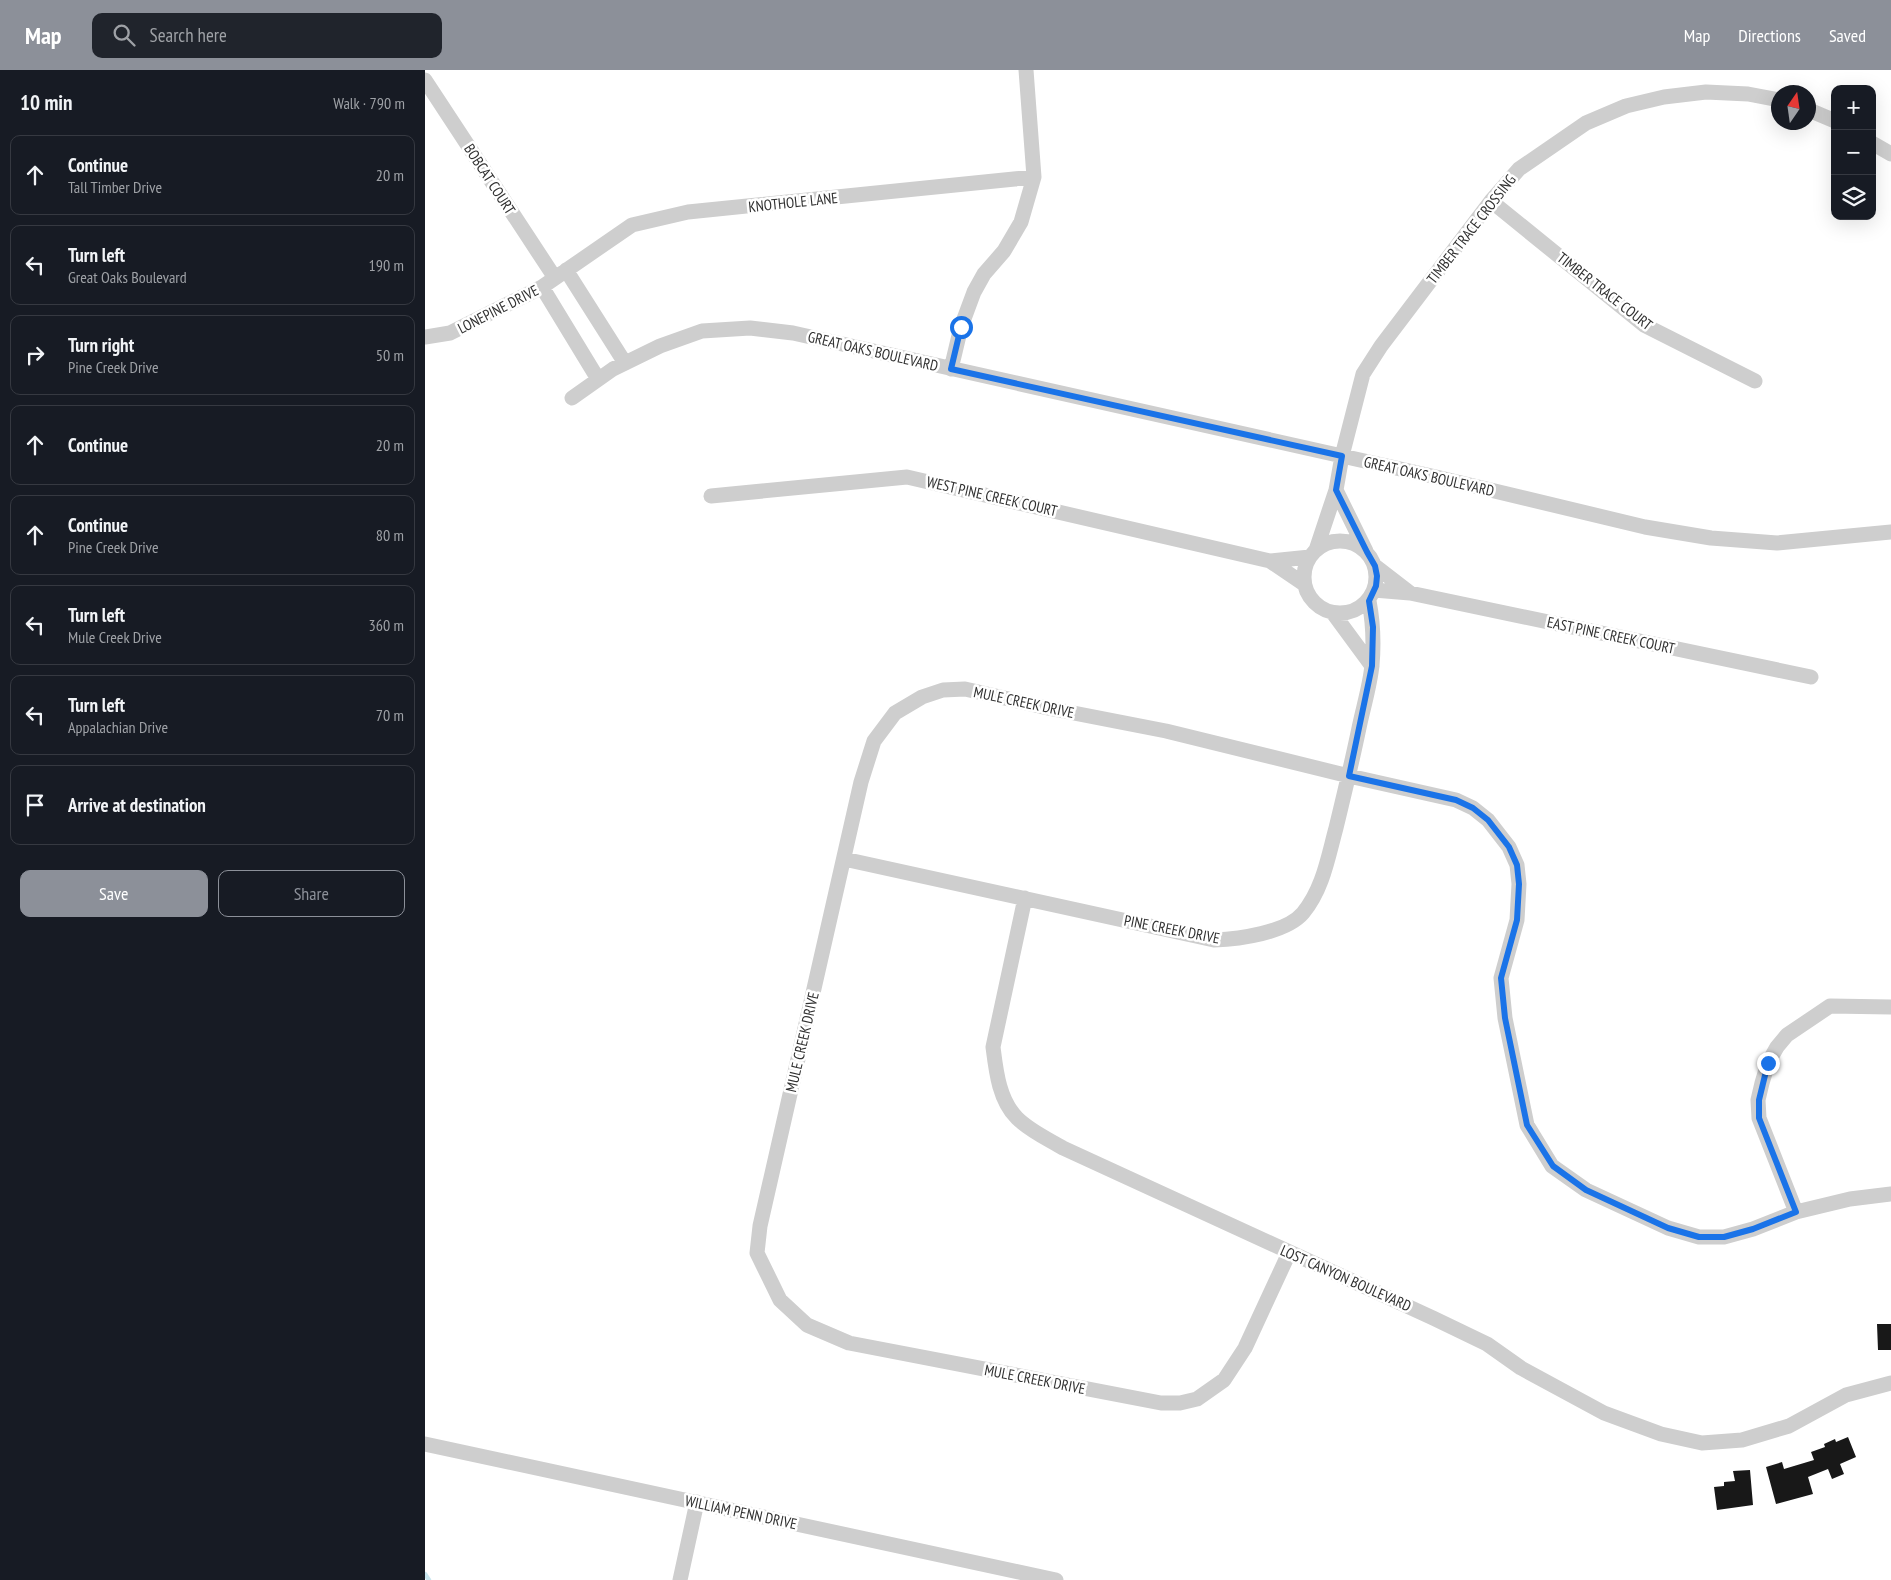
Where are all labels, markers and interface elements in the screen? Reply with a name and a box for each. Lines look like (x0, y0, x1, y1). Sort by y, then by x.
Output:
search box (92, 13, 442, 58)
text: Map (25, 20, 62, 51)
icon: search (110, 21, 138, 49)
text: Search here (150, 23, 227, 47)
text: Map (1684, 24, 1710, 47)
text: Directions (1738, 24, 1801, 47)
text: Saved (1829, 24, 1866, 47)
north arrow (1771, 85, 1816, 130)
map controls (1831, 85, 1876, 220)
button: + (1831, 85, 1876, 130)
text: 10 min (20, 89, 72, 116)
text: Walk · 790 m (333, 93, 405, 113)
button: − (1831, 130, 1876, 175)
street label: BOBCAT COURT (460, 140, 520, 218)
text: Continue (68, 153, 128, 177)
icon: ahead (21, 161, 49, 189)
text: 20 m (376, 165, 404, 185)
street label: TIMBER TRACE CROSSING (1422, 170, 1520, 288)
button: layers (1831, 175, 1876, 220)
text: Tall Timber Drive (68, 177, 162, 197)
street label: KNOTHOLE LANE (747, 188, 839, 216)
text: Turn left (68, 243, 125, 267)
street label: TIMBER TRACE COURT (1553, 248, 1657, 334)
icon: left (21, 251, 49, 279)
text: 190 m (369, 255, 404, 275)
text: Great Oaks Boulevard (68, 267, 187, 287)
street label: LONEPINE DRIVE (454, 281, 542, 337)
route start (950, 316, 973, 339)
street label: GREAT OAKS BOULEVARD (806, 327, 940, 375)
text: Turn right (68, 333, 134, 357)
icon: right (21, 341, 49, 369)
text: 50 m (376, 345, 404, 365)
text: Pine Creek Drive (68, 357, 159, 377)
icon: ahead (21, 431, 49, 459)
text: Continue (68, 433, 128, 457)
text: 20 m (376, 435, 404, 455)
street label: GREAT OAKS BOULEVARD (1362, 452, 1496, 500)
street label: WEST PINE CREEK COURT (925, 472, 1059, 520)
text: Continue (68, 513, 128, 537)
icon: ahead (21, 521, 49, 549)
text: 80 m (376, 525, 404, 545)
text: Pine Creek Drive (68, 537, 159, 557)
text: Turn left (68, 603, 125, 627)
icon: left (21, 611, 49, 639)
street label: EAST PINE CREEK COURT (1545, 612, 1677, 658)
text: 360 m (369, 615, 404, 635)
text: Mule Creek Drive (68, 627, 162, 647)
street label: MULE CREEK DRIVE (972, 682, 1076, 722)
text: Turn left (68, 693, 125, 717)
icon: left (21, 701, 49, 729)
text: 70 m (376, 705, 404, 725)
text: Appalachian Drive (68, 717, 168, 737)
icon: arrive (21, 791, 49, 819)
text: Arrive at destination (68, 793, 206, 817)
button: Save (20, 870, 208, 917)
button: Share (218, 870, 405, 917)
street label: PINE CREEK DRIVE (1123, 910, 1221, 948)
street label: MULE CREEK DRIVE (781, 990, 823, 1094)
route end (1757, 1052, 1780, 1075)
street label: LOST CANYON BOULEVARD (1278, 1241, 1414, 1315)
street label: MULE CREEK DRIVE (983, 1360, 1087, 1398)
street label: WILLIAM PENN DRIVE (683, 1491, 799, 1533)

